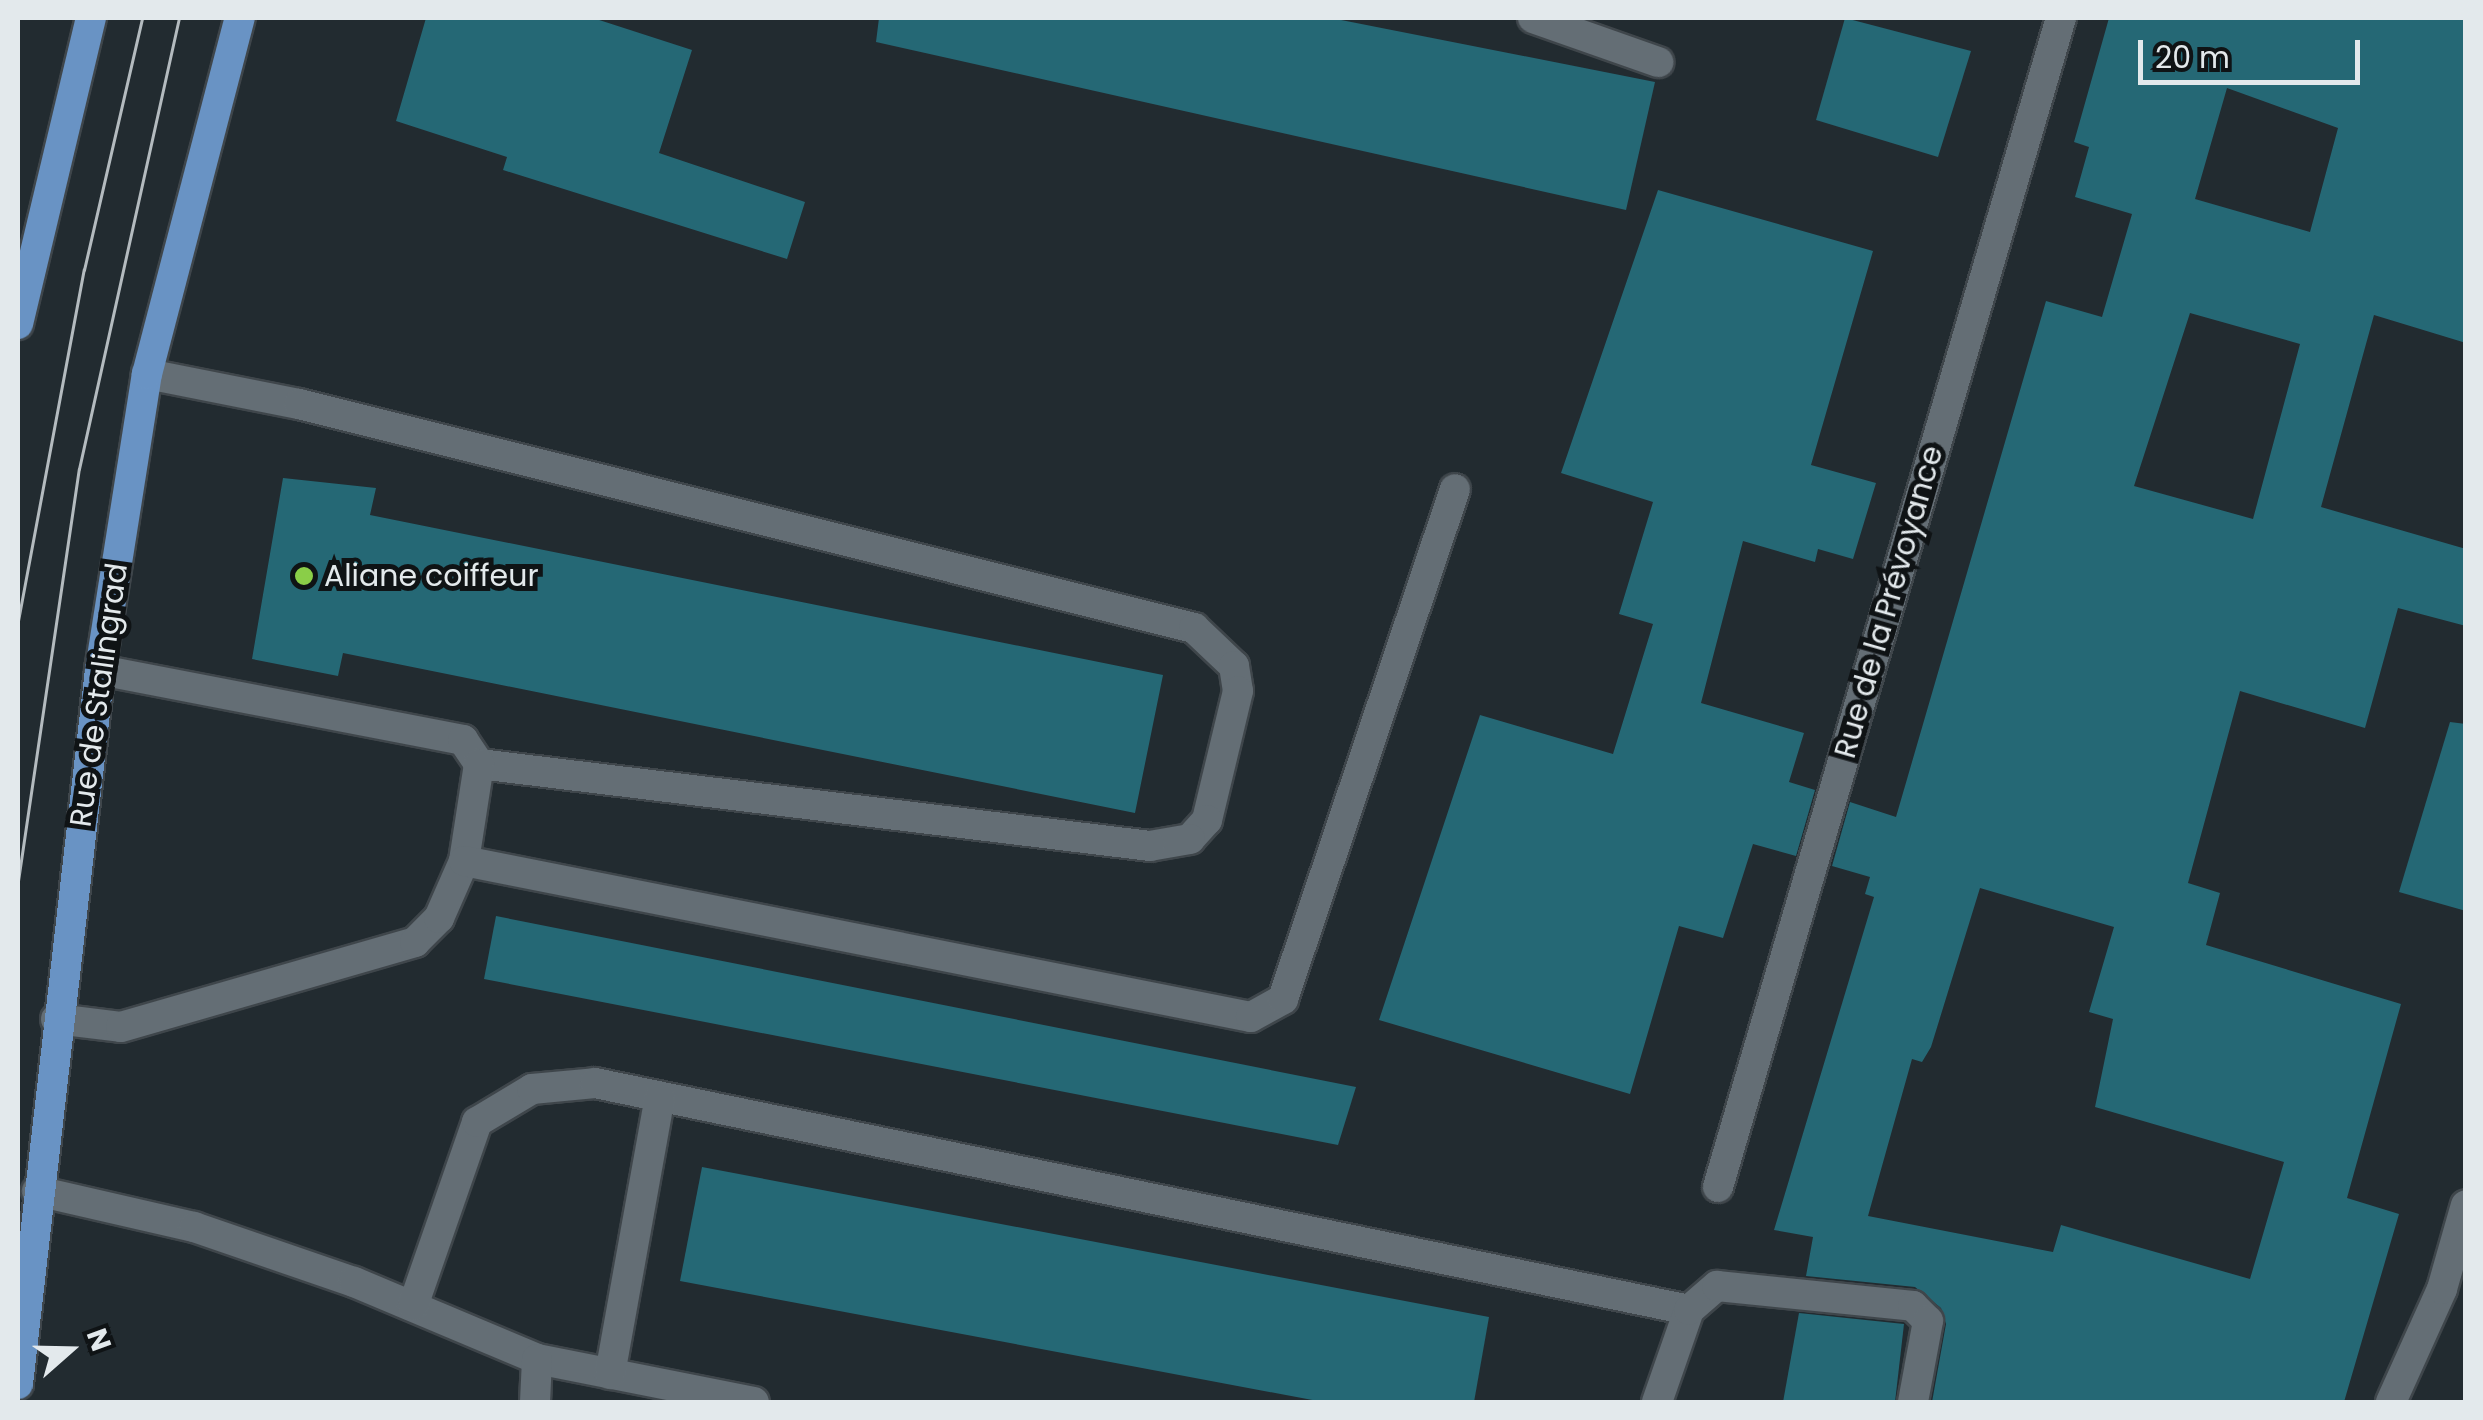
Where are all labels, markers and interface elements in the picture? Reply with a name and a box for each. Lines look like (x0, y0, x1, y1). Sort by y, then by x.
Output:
scale bar (2143, 20, 2366, 82)
text: 20 m (2155, 36, 2230, 79)
street label: Rue de la Prévoyance (1827, 442, 1951, 762)
place label: Aliane coiffeur (324, 558, 539, 594)
street label: Rue de Stalingrad (63, 561, 135, 829)
marker: Aliane coiffeur (293, 565, 315, 587)
north arrow (20, 1300, 120, 1400)
text: N (77, 1323, 121, 1356)

